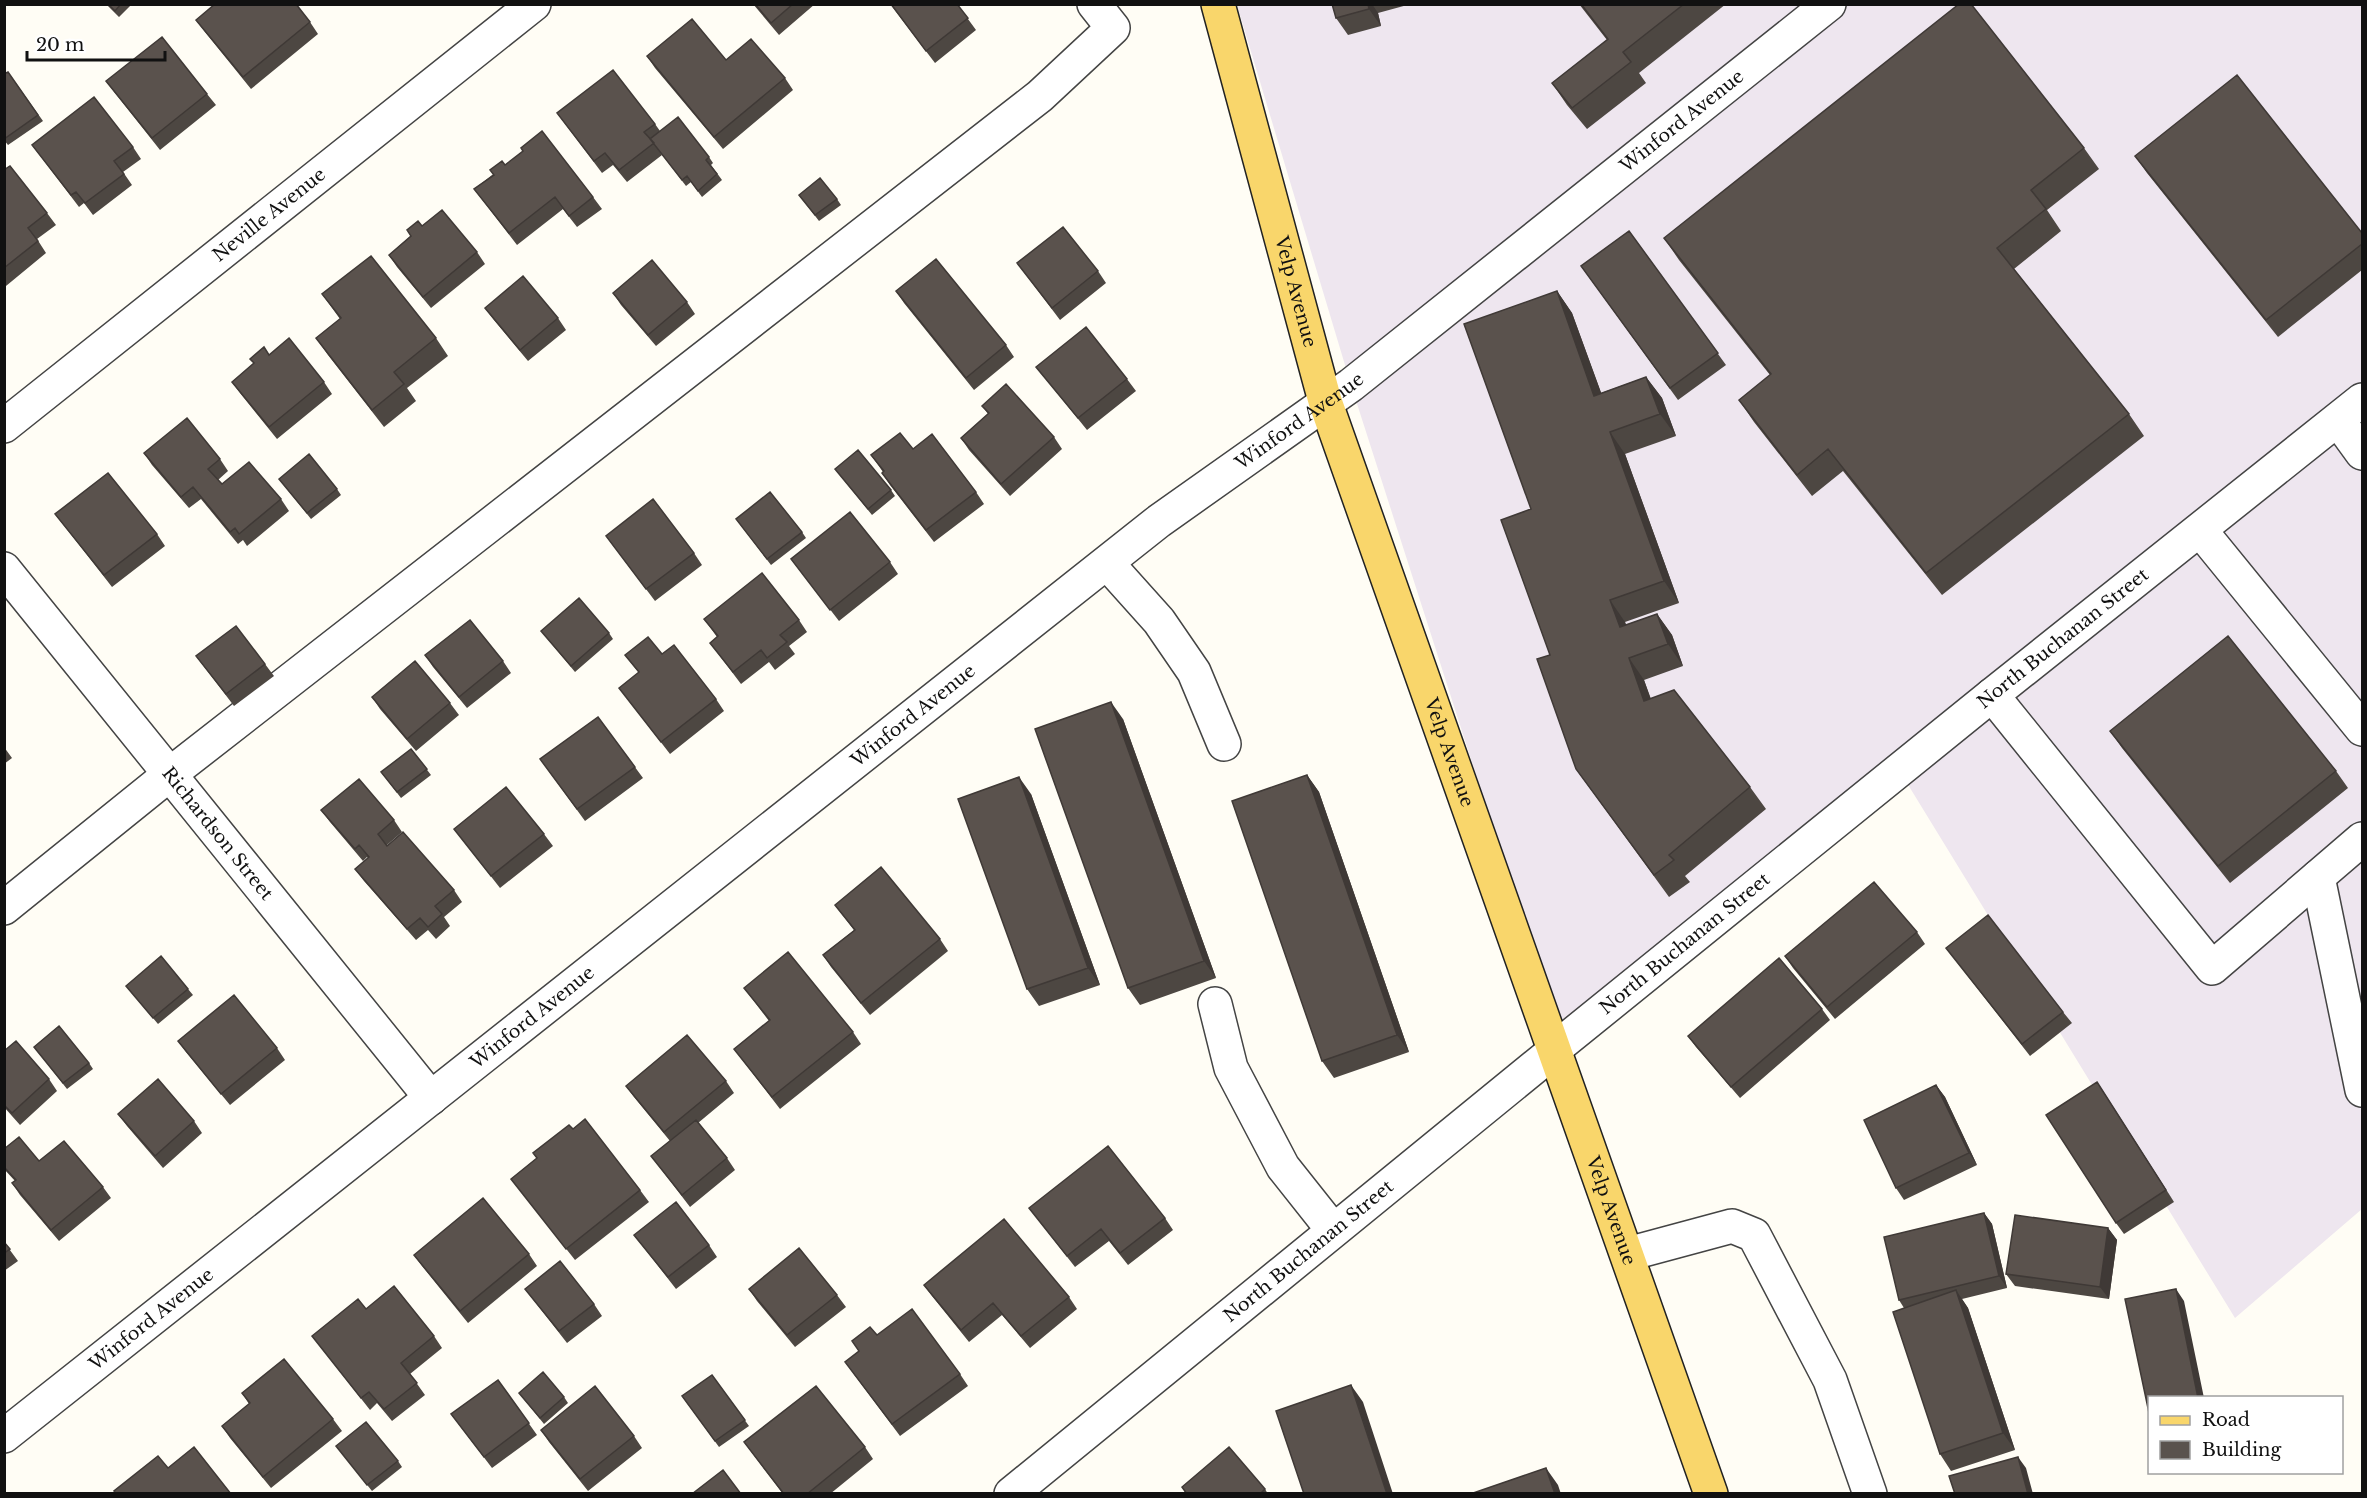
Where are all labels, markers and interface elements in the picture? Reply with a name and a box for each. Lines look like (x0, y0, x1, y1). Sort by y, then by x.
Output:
scale bar (27, 24, 165, 62)
text: 20 m (36, 34, 84, 56)
street label: Winford Avenue (1615, 65, 1748, 178)
street label: Neville Avenue (208, 163, 330, 266)
street label: Velp Avenue (1270, 233, 1321, 350)
street label: Winford Avenue (1230, 368, 1368, 475)
street label: North Buchanan Street (1973, 564, 2153, 713)
street label: Winford Avenue (846, 660, 980, 772)
street label: Velp Avenue (1419, 694, 1479, 810)
street label: Richardson Street (157, 763, 278, 905)
street label: North Buchanan Street (1595, 868, 1774, 1019)
street label: Winford Avenue (465, 962, 599, 1074)
street label: Velp Avenue (1581, 1152, 1640, 1268)
street label: North Buchanan Street (1219, 1175, 1398, 1327)
street label: Winford Avenue (84, 1263, 218, 1376)
legend (2148, 1396, 2343, 1474)
text: Road (2202, 1409, 2250, 1431)
text: Building (2202, 1439, 2281, 1461)

